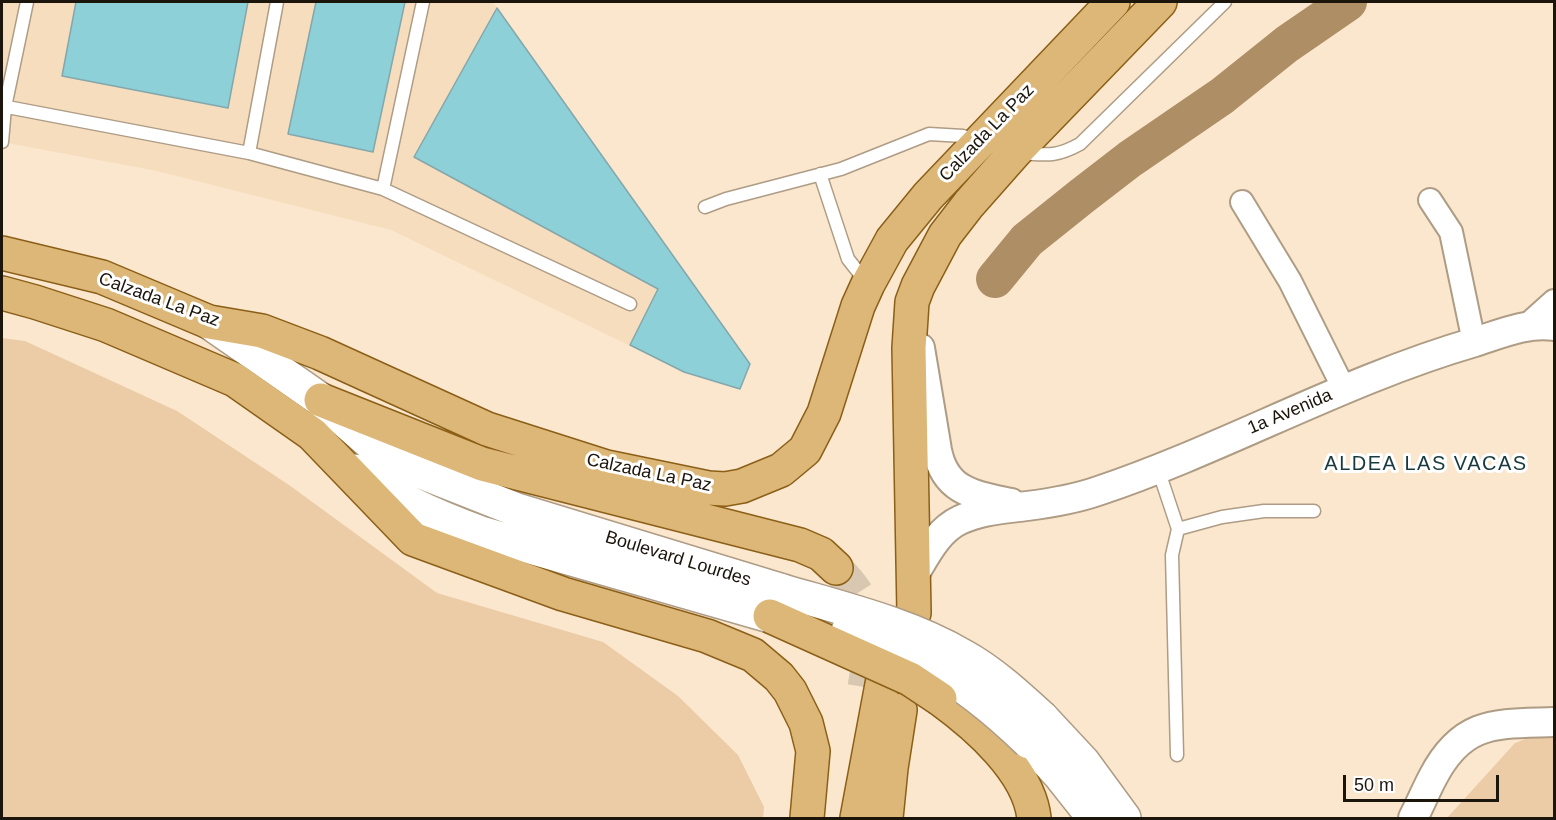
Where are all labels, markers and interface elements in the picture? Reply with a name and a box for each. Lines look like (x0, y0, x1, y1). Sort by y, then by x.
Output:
street label: Calzada La Paz (935, 80, 1039, 186)
street label: Calzada La Paz (96, 268, 222, 332)
street label: 1a Avenida (1244, 385, 1336, 439)
street label: Calzada La Paz (585, 449, 713, 497)
district label: ALDEA LAS VACAS (1324, 452, 1528, 476)
street label: Boulevard Lourdes (603, 527, 753, 591)
scale bar (1346, 763, 1502, 801)
text: 50 m (1354, 775, 1394, 795)

